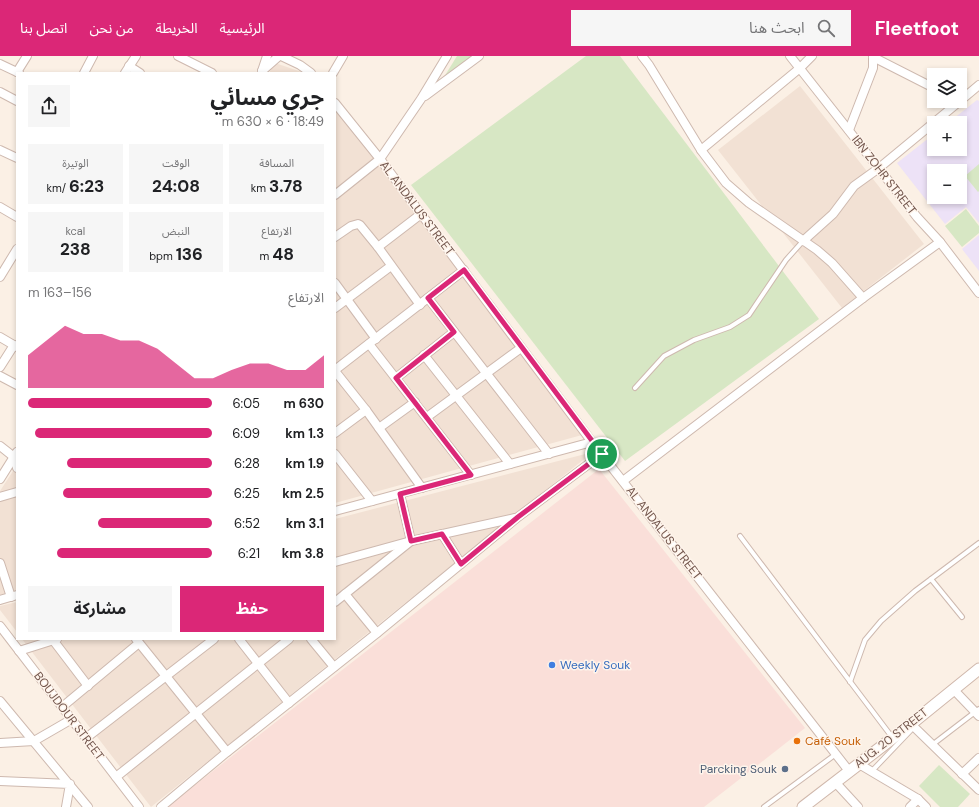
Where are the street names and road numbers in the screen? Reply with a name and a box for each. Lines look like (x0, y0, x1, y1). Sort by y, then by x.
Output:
street label: IBN ZOHR STREET (848, 132, 920, 218)
street label: AL ANDALUS STREET (376, 158, 458, 259)
street label: AL ANDALUS STREET (623, 483, 706, 583)
street label: BOUJDOUR STREET (30, 668, 108, 764)
street label: AUG. 20 STREET (851, 704, 931, 772)

